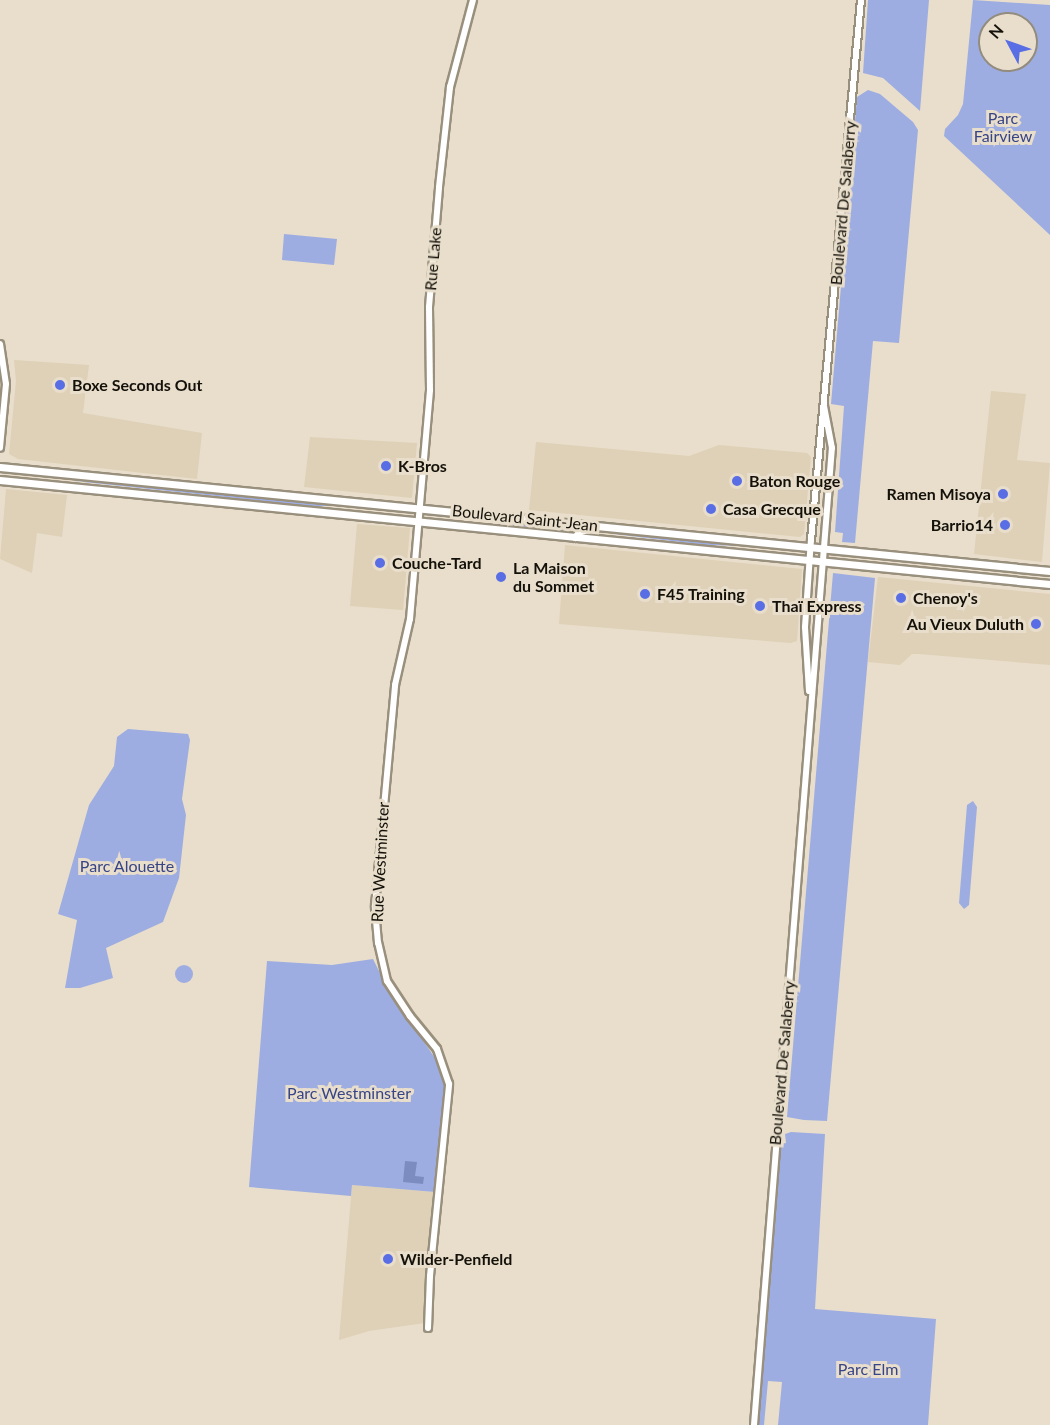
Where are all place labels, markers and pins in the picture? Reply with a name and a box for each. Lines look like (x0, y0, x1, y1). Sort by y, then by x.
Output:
place label: Boxe Seconds Out (72, 375, 203, 395)
marker: Boxe Seconds Out (53, 378, 67, 392)
place label: K-Bros (398, 456, 447, 476)
marker: K-Bros (379, 459, 393, 473)
place label: Baton Rouge (749, 471, 840, 491)
marker: Baton Rouge (730, 474, 744, 488)
place label: Ramen Misoya (886, 484, 991, 504)
marker: Ramen Misoya (996, 487, 1010, 501)
place label: Casa Grecque (723, 499, 821, 519)
marker: Casa Grecque (704, 502, 718, 516)
place label: Barrio14 (931, 515, 993, 535)
marker: Barrio14 (998, 518, 1012, 532)
place label: Couche-Tard (392, 553, 482, 573)
marker: Couche-Tard (373, 556, 387, 570)
place label: La Maison du Sommet (513, 558, 594, 596)
marker: La Maison du Sommet (494, 570, 508, 584)
place label: F45 Training (657, 584, 745, 604)
marker: F45 Training (638, 587, 652, 601)
place label: Chenoy's (913, 588, 978, 608)
marker: Chenoy's (894, 591, 908, 605)
place label: Thaï Express (772, 596, 862, 616)
marker: Thaï Express (753, 599, 767, 613)
place label: Au Vieux Duluth (906, 614, 1024, 634)
marker: Au Vieux Duluth (1029, 617, 1043, 631)
place label: Wilder-Penfield (400, 1249, 512, 1269)
marker: Wilder-Penfield (381, 1252, 395, 1266)

